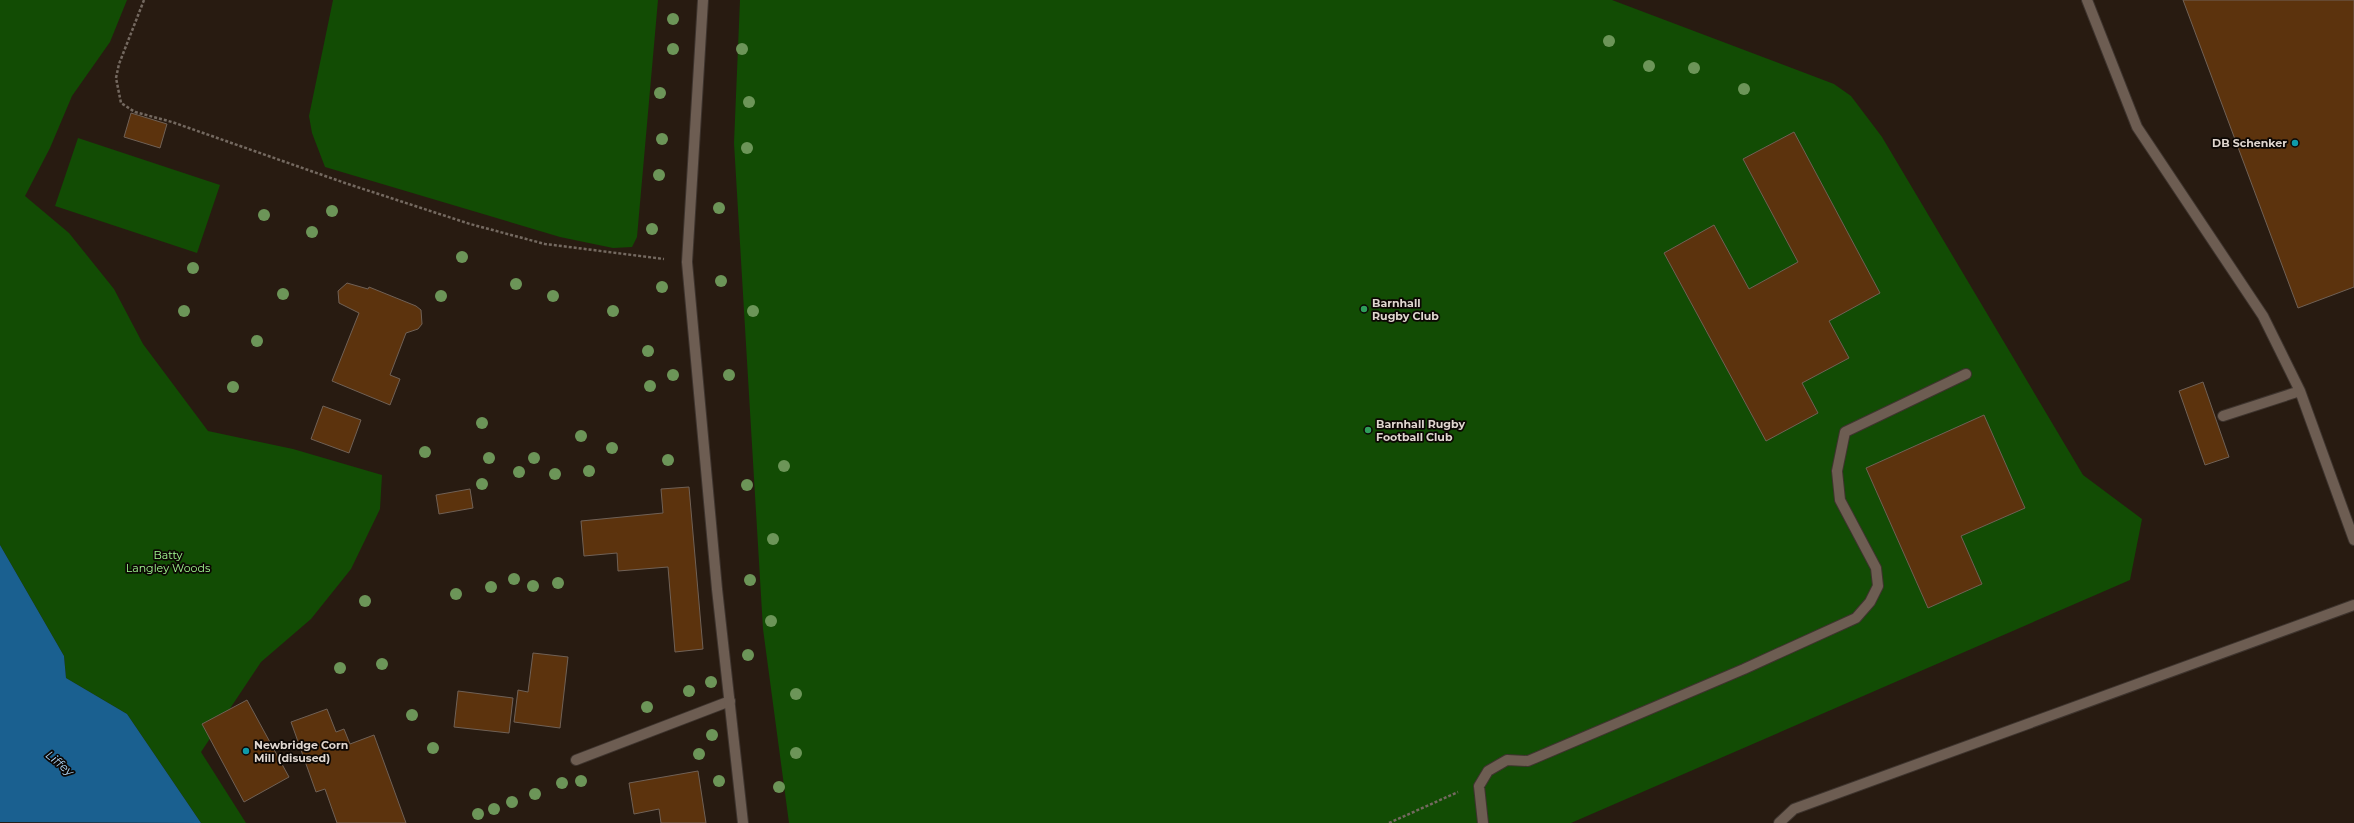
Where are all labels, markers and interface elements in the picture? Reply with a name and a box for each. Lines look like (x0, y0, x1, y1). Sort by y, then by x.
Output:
place label: DB Schenker (2212, 136, 2287, 150)
marker: DB Schenker (2290, 138, 2300, 148)
place label: Barnhall Rugby Club (1372, 296, 1439, 323)
marker: Barnhall Rugby Club (1359, 304, 1369, 314)
place label: Barnhall Rugby Football Club (1376, 417, 1465, 444)
marker: Barnhall Rugby Football Club (1363, 425, 1373, 435)
park label: Batty Langley Woods (126, 548, 211, 575)
place label: Newbridge Corn Mill (disused) (254, 738, 348, 765)
marker: Newbridge Corn Mill (disused) (241, 746, 251, 756)
water label: Liffey (43, 747, 78, 780)

